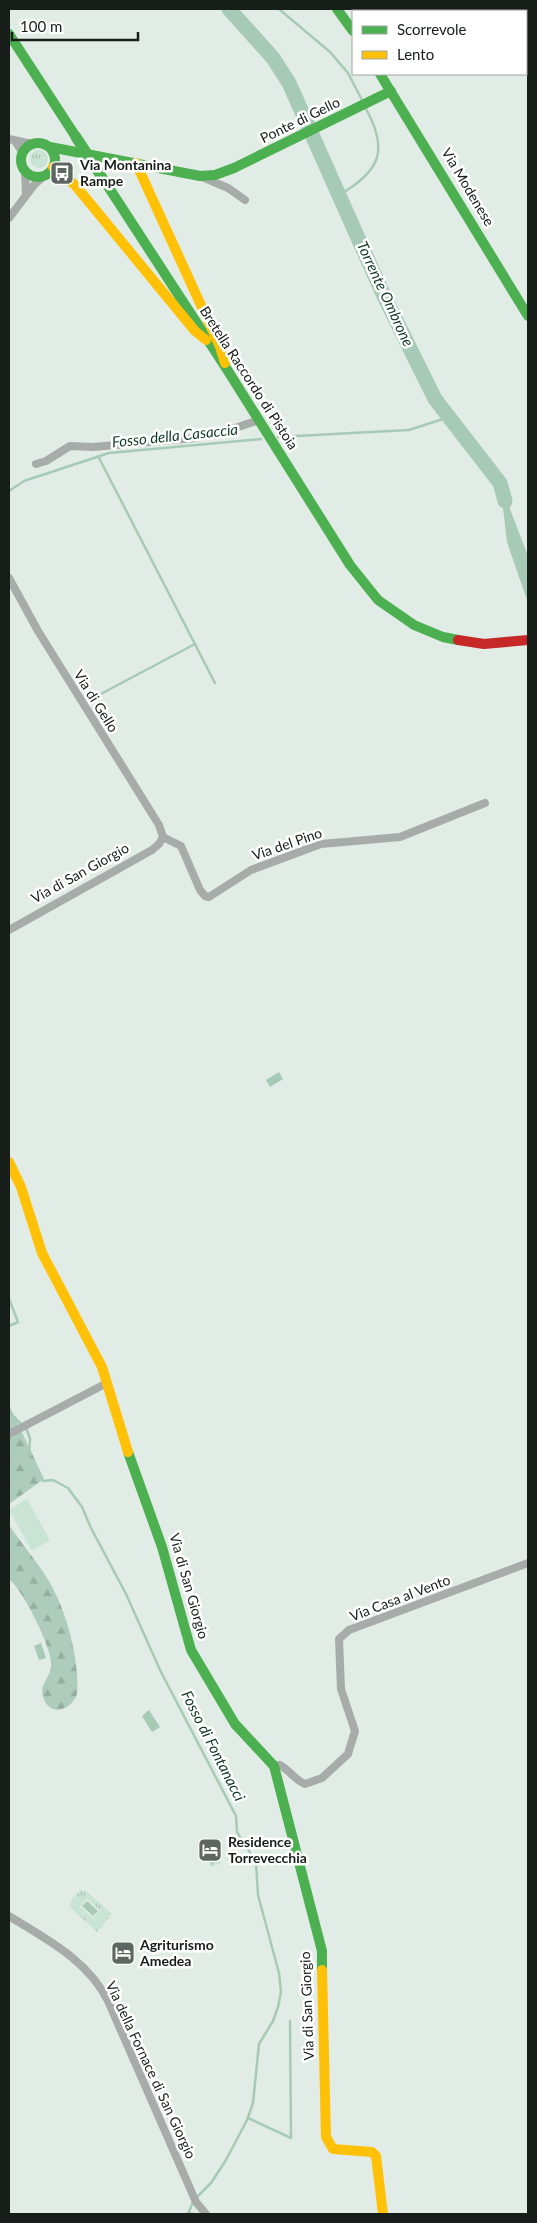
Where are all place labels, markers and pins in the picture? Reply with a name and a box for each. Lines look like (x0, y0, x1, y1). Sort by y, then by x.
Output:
place label: Via Montanina Rampe (79, 156, 171, 189)
bus stop icon: Via Montanina Rampe (49, 160, 75, 186)
place label: Residence Torrevecchia (228, 1833, 307, 1866)
hotel icon: Residence Torrevecchia (197, 1837, 223, 1863)
place label: Agriturismo Amedea (139, 1936, 214, 1969)
hotel icon: Agriturismo Amedea (110, 1940, 136, 1966)

